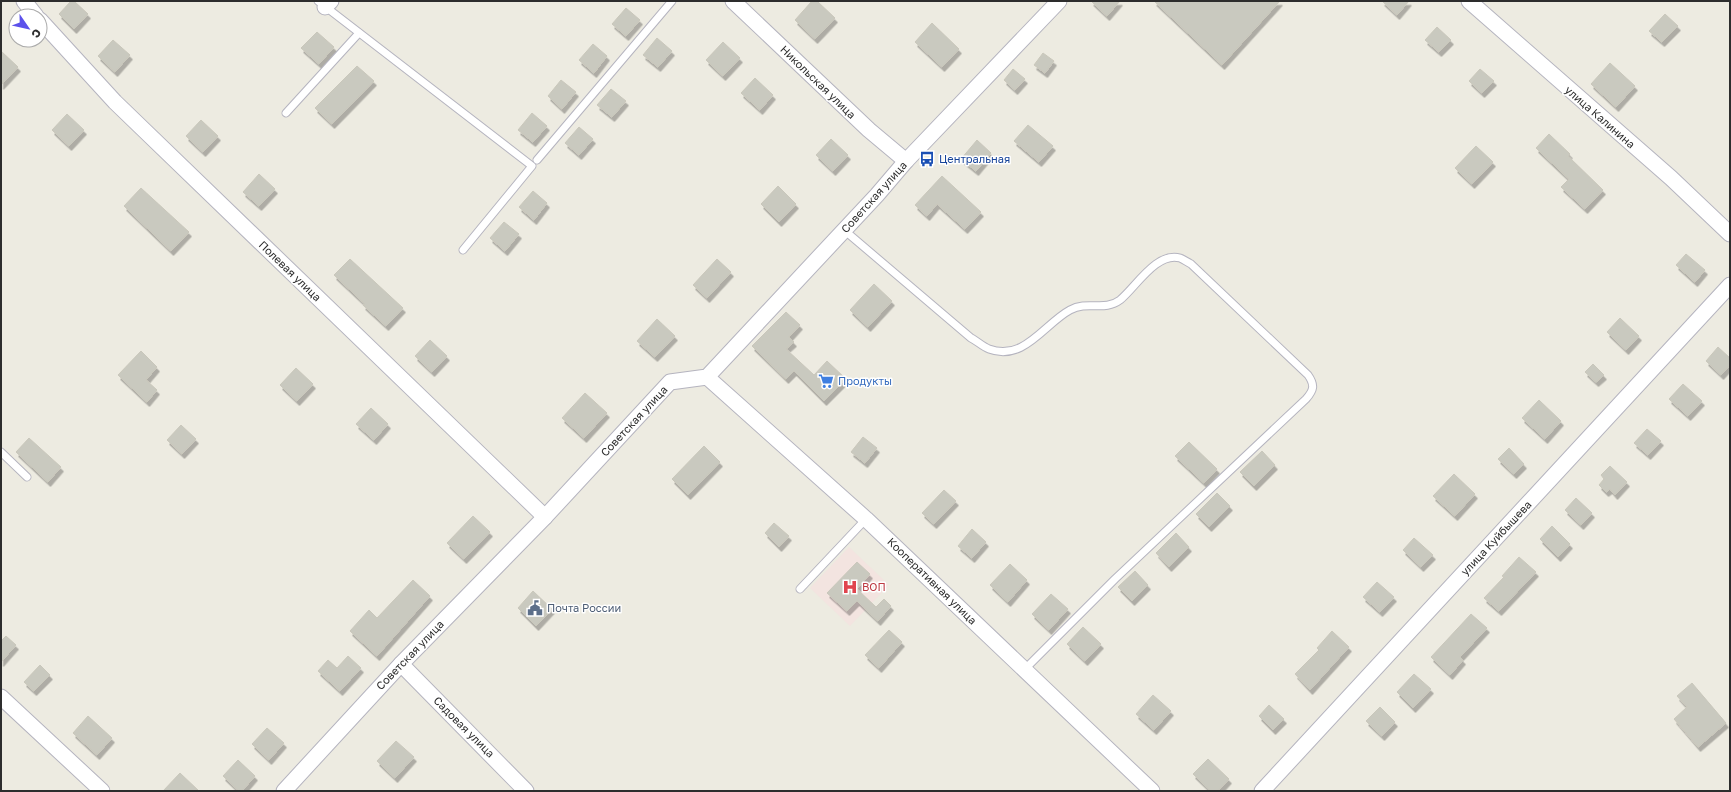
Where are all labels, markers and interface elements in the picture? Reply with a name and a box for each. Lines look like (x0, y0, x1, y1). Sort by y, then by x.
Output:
north arrow (8, 8, 48, 48)
text: С (29, 27, 44, 41)
street label: Никольская улица (778, 42, 859, 121)
street label: улица Калинина (1563, 83, 1638, 150)
bus stop icon: Центральная (918, 150, 936, 168)
place label: Центральная (939, 152, 1010, 165)
street label: Советская улица (838, 158, 909, 235)
street label: Полевая улица (257, 238, 324, 304)
supermarket icon: Продукты (817, 372, 835, 390)
place label: Продукты (838, 374, 892, 387)
street label: Советская улица (598, 383, 670, 459)
street label: улица Куйбышева (1458, 498, 1534, 578)
street label: Кооперативная улица (885, 535, 980, 627)
hospital icon: ВОП (841, 578, 859, 596)
place label: ВОП (862, 580, 886, 593)
public building icon: Почта России (526, 599, 544, 617)
place label: Почта России (547, 601, 621, 614)
street label: Советская улица (373, 617, 446, 692)
street label: Садовая улица (431, 694, 497, 760)

